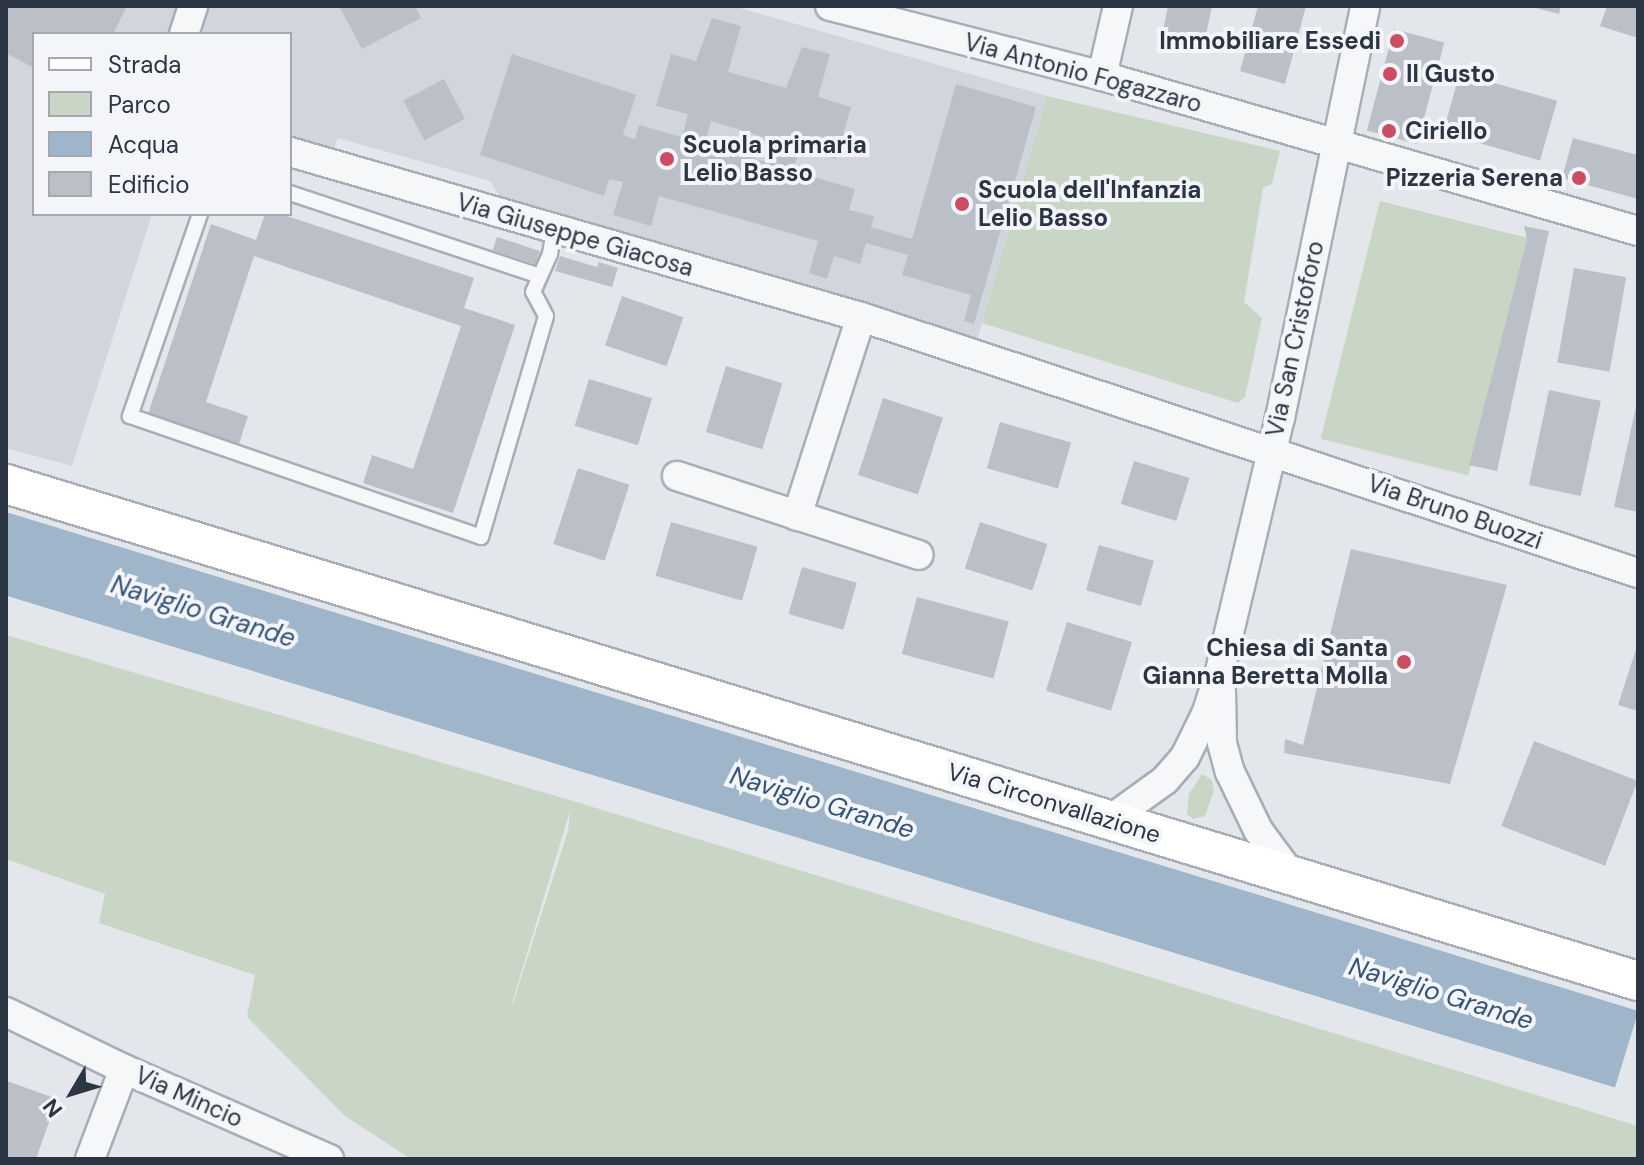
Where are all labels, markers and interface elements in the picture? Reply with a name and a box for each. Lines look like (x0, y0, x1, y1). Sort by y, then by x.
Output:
street label: Via Antonio Fogazzaro (961, 27, 1205, 119)
place label: Immobiliare Essedi (1159, 27, 1381, 55)
legend (32, 32, 292, 216)
marker: Immobiliare Essedi (1388, 32, 1406, 50)
text: Strada (108, 49, 181, 80)
place label: Il Gusto (1406, 60, 1495, 88)
marker: Il Gusto (1381, 65, 1399, 83)
text: Parco (108, 89, 171, 120)
place label: Ciriello (1405, 117, 1488, 145)
marker: Ciriello (1380, 122, 1398, 140)
text: Acqua (108, 129, 179, 160)
place label: Scuola primaria Lelio Basso (683, 131, 867, 187)
marker: Scuola primaria Lelio Basso (658, 150, 676, 168)
place label: Pizzeria Serena (1386, 164, 1563, 192)
text: Edificio (108, 169, 190, 200)
marker: Pizzeria Serena (1570, 169, 1588, 187)
place label: Scuola dell'Infanzia Lelio Basso (978, 176, 1201, 232)
street label: Via Giuseppe Giacosa (453, 187, 697, 283)
marker: Scuola dell'Infanzia Lelio Basso (953, 195, 971, 213)
street label: Via San Cristoforo (1260, 238, 1330, 440)
street label: Via Bruno Buozzi (1364, 469, 1546, 555)
water label: Naviglio Grande (107, 569, 299, 655)
place label: Chiesa di Santa Gianna Beretta Molla (1142, 634, 1388, 690)
marker: Chiesa di Santa Gianna Beretta Molla (1395, 653, 1413, 671)
street label: Via Circonvallazione (944, 757, 1164, 849)
water label: Naviglio Grande (726, 760, 918, 846)
water label: Naviglio Grande (1345, 951, 1537, 1037)
north arrow (32, 1053, 112, 1133)
street label: Via Mincio (131, 1061, 247, 1133)
text: N (36, 1093, 69, 1123)

